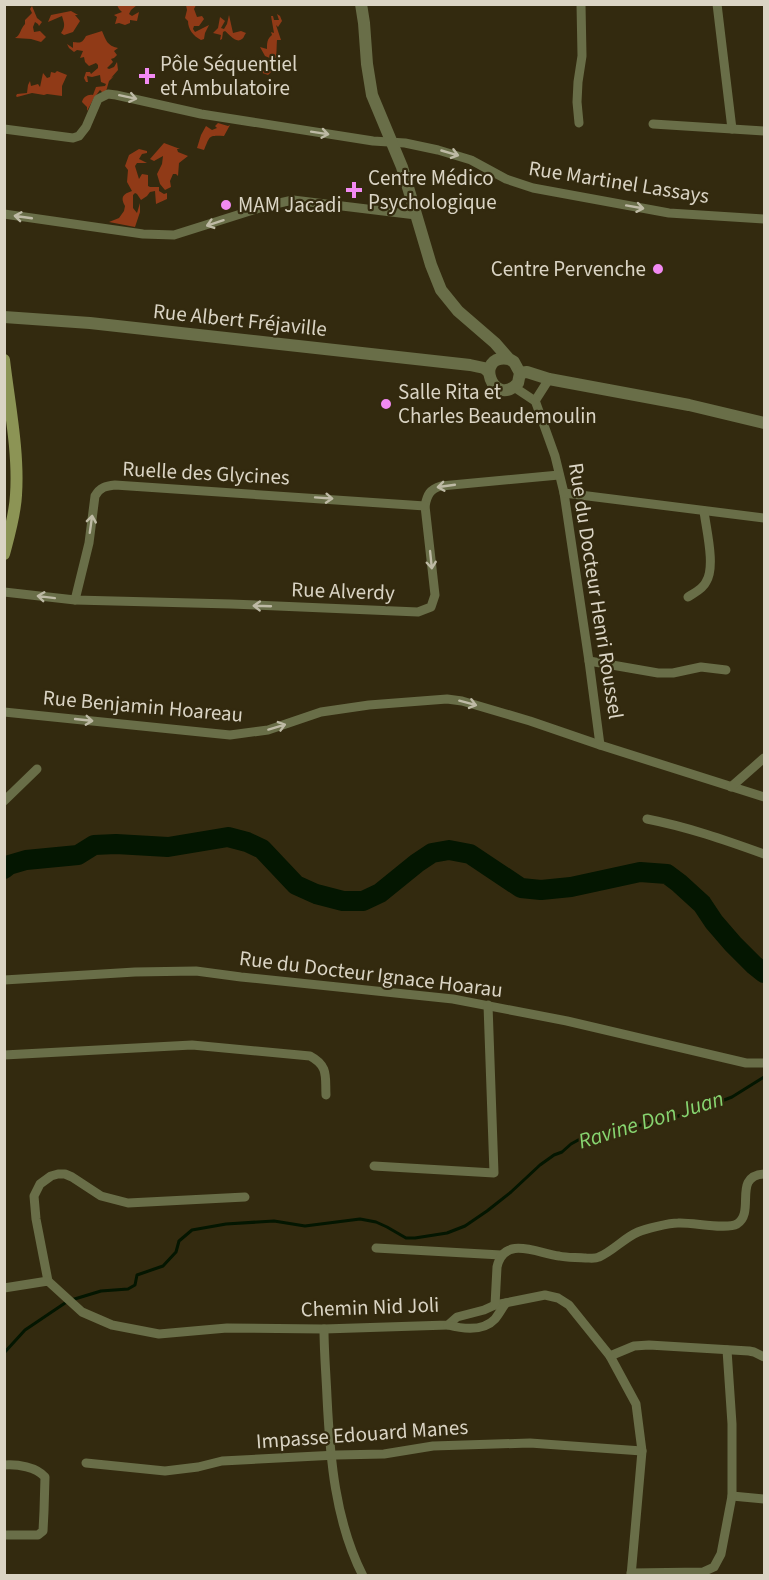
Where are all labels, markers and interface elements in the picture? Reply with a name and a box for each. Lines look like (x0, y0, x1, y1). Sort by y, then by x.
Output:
place label: Pôle Séquentiel et Ambulatoire (160, 49, 297, 103)
marker: Pôle Séquentiel et Ambulatoire (138, 67, 156, 85)
one-way arrow (118, 92, 137, 103)
one-way arrow (309, 127, 329, 138)
one-way arrow (440, 148, 459, 159)
street label: Rue Martinel Lassays (527, 153, 712, 211)
place label: Centre Médico Psychologique (368, 163, 497, 217)
marker: Centre Médico Psychologique (345, 181, 363, 199)
place label: MAM Jacadi (238, 190, 342, 220)
marker: MAM Jacadi (219, 198, 233, 212)
one-way arrow (625, 202, 645, 213)
one-way arrow (14, 212, 34, 223)
one-way arrow (206, 218, 225, 229)
place label: Centre Pervenche (491, 254, 646, 284)
marker: Centre Pervenche (651, 262, 665, 276)
street label: Rue Albert Fréjaville (152, 296, 328, 344)
place label: Salle Rita et Charles Beaudemoulin (398, 377, 597, 431)
marker: Salle Rita et Charles Beaudemoulin (379, 397, 393, 411)
street label: Ruelle des Glycines (121, 454, 291, 492)
street label: Rue du Docteur Henri Roussel (561, 461, 631, 721)
one-way arrow (437, 480, 456, 491)
one-way arrow (314, 493, 334, 504)
one-way arrow (86, 515, 97, 534)
one-way arrow (426, 550, 437, 569)
street label: Rue Alverdy (291, 574, 395, 608)
one-way arrow (37, 591, 57, 602)
one-way arrow (253, 600, 272, 611)
street label: Rue Benjamin Hoareau (42, 682, 244, 730)
one-way arrow (458, 697, 477, 709)
one-way arrow (73, 715, 93, 726)
one-way arrow (267, 720, 286, 731)
street label: Rue du Docteur Ignace Hoarau (238, 943, 504, 1005)
water label: Ravine Don Juan (574, 1083, 728, 1157)
street label: Chemin Nid Joli (300, 1290, 440, 1324)
street label: Impasse Edouard Manes (255, 1412, 469, 1456)

